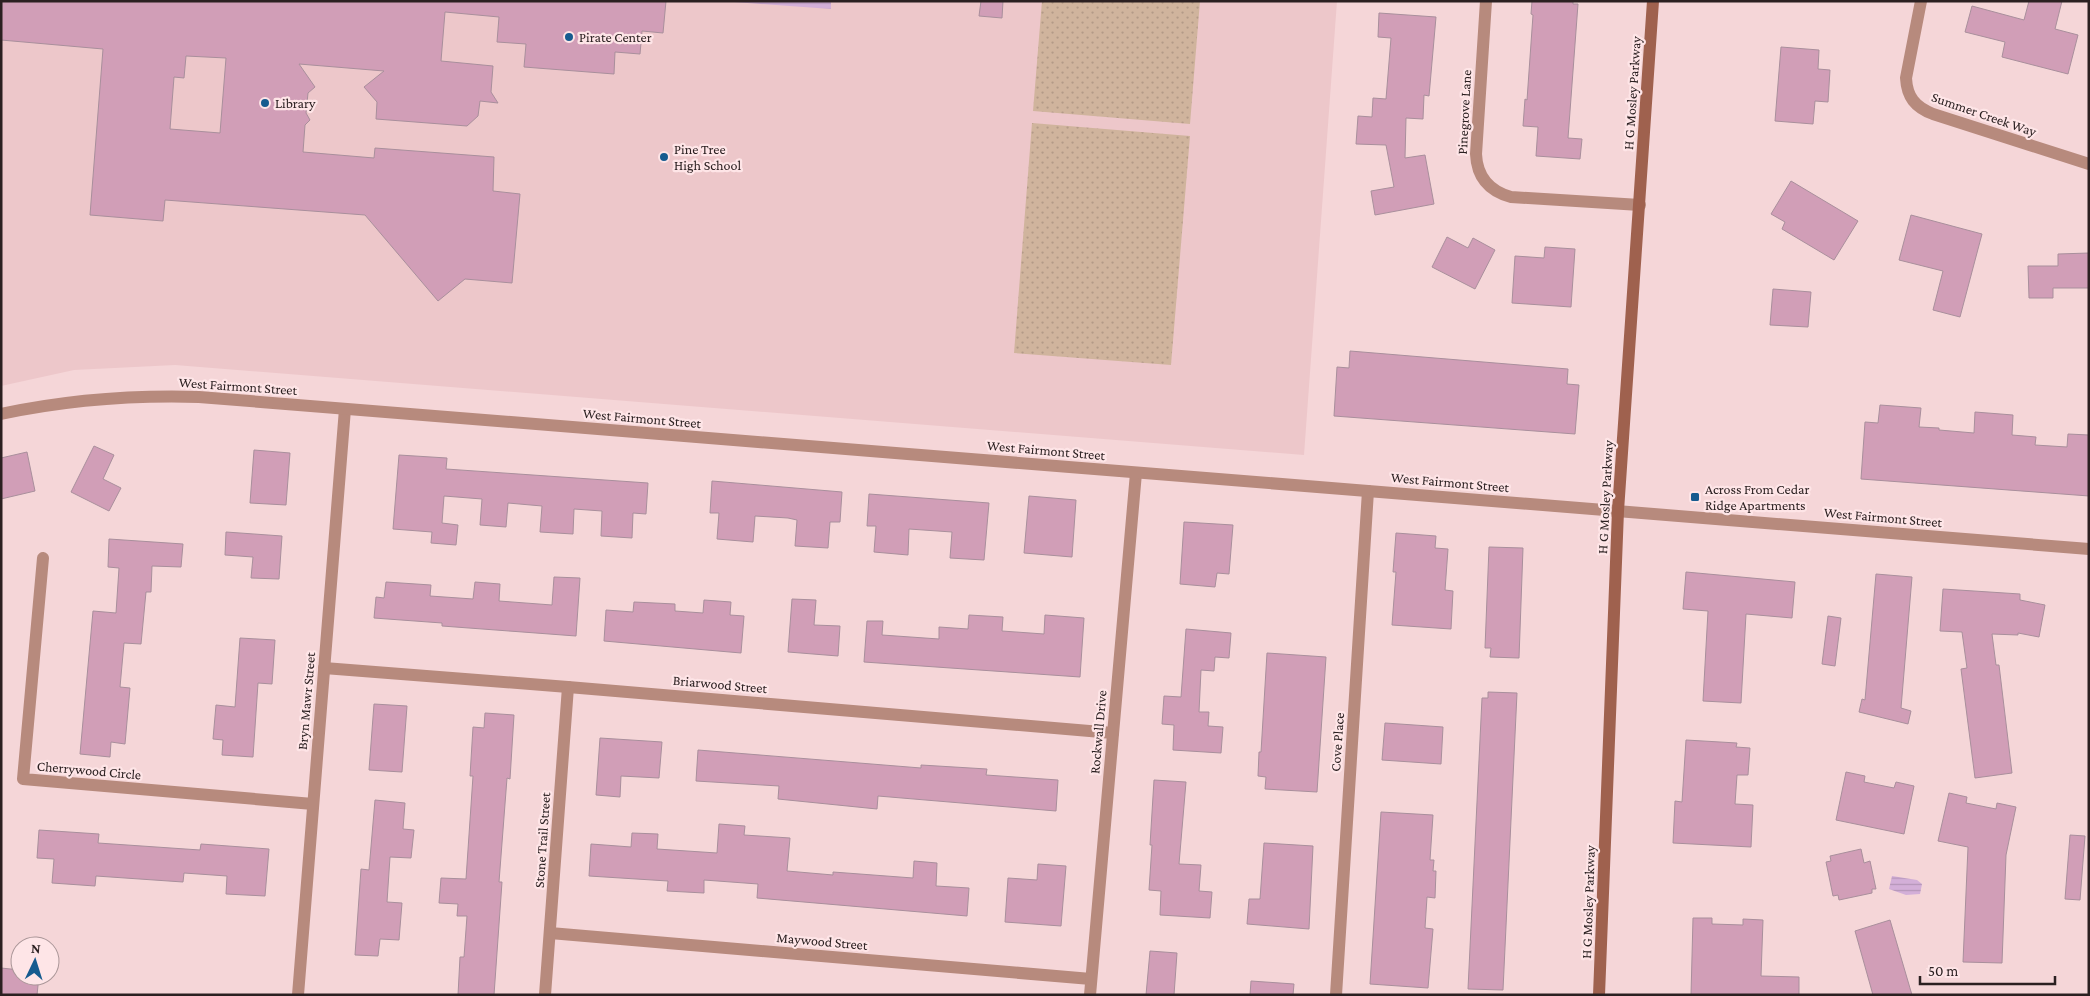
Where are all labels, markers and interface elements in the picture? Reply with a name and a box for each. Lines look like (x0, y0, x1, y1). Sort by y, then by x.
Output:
place label: Pirate Center (579, 29, 652, 45)
marker: Pirate Center (563, 31, 575, 43)
street label: H G Mosley Parkway (1620, 35, 1644, 150)
street label: Pinegrove Lane (1454, 69, 1474, 155)
street label: Summer Creek Way (1929, 89, 2039, 140)
place label: Library (275, 95, 316, 111)
marker: Library (259, 97, 271, 109)
place label: Pine Tree High School (674, 141, 741, 173)
marker: Pine Tree High School (658, 151, 670, 163)
street label: West Fairmont Street (178, 374, 298, 398)
street label: West Fairmont Street (582, 405, 702, 431)
street label: West Fairmont Street (986, 437, 1106, 463)
street label: H G Mosley Parkway (1594, 439, 1616, 554)
street label: West Fairmont Street (1390, 469, 1510, 495)
place label: Across From Cedar Ridge Apartments (1705, 481, 1810, 513)
marker: Across From Cedar Ridge Apartments (1689, 491, 1701, 503)
street label: West Fairmont Street (1823, 504, 1943, 530)
street label: Bryn Mawr Street (294, 651, 318, 751)
street label: Briarwood Street (672, 672, 768, 696)
street label: Rockwall Drive (1086, 690, 1110, 774)
street label: Cove Place (1327, 712, 1347, 772)
street label: Cherrywood Circle (36, 757, 142, 783)
street label: Stone Trail Street (531, 791, 553, 888)
street label: H G Mosley Parkway (1578, 844, 1598, 959)
street label: Maywood Street (776, 929, 869, 953)
north arrow (10, 936, 60, 986)
text: N (31, 940, 42, 956)
scale bar (1920, 954, 2055, 986)
text: 50 m (1928, 963, 1958, 979)

